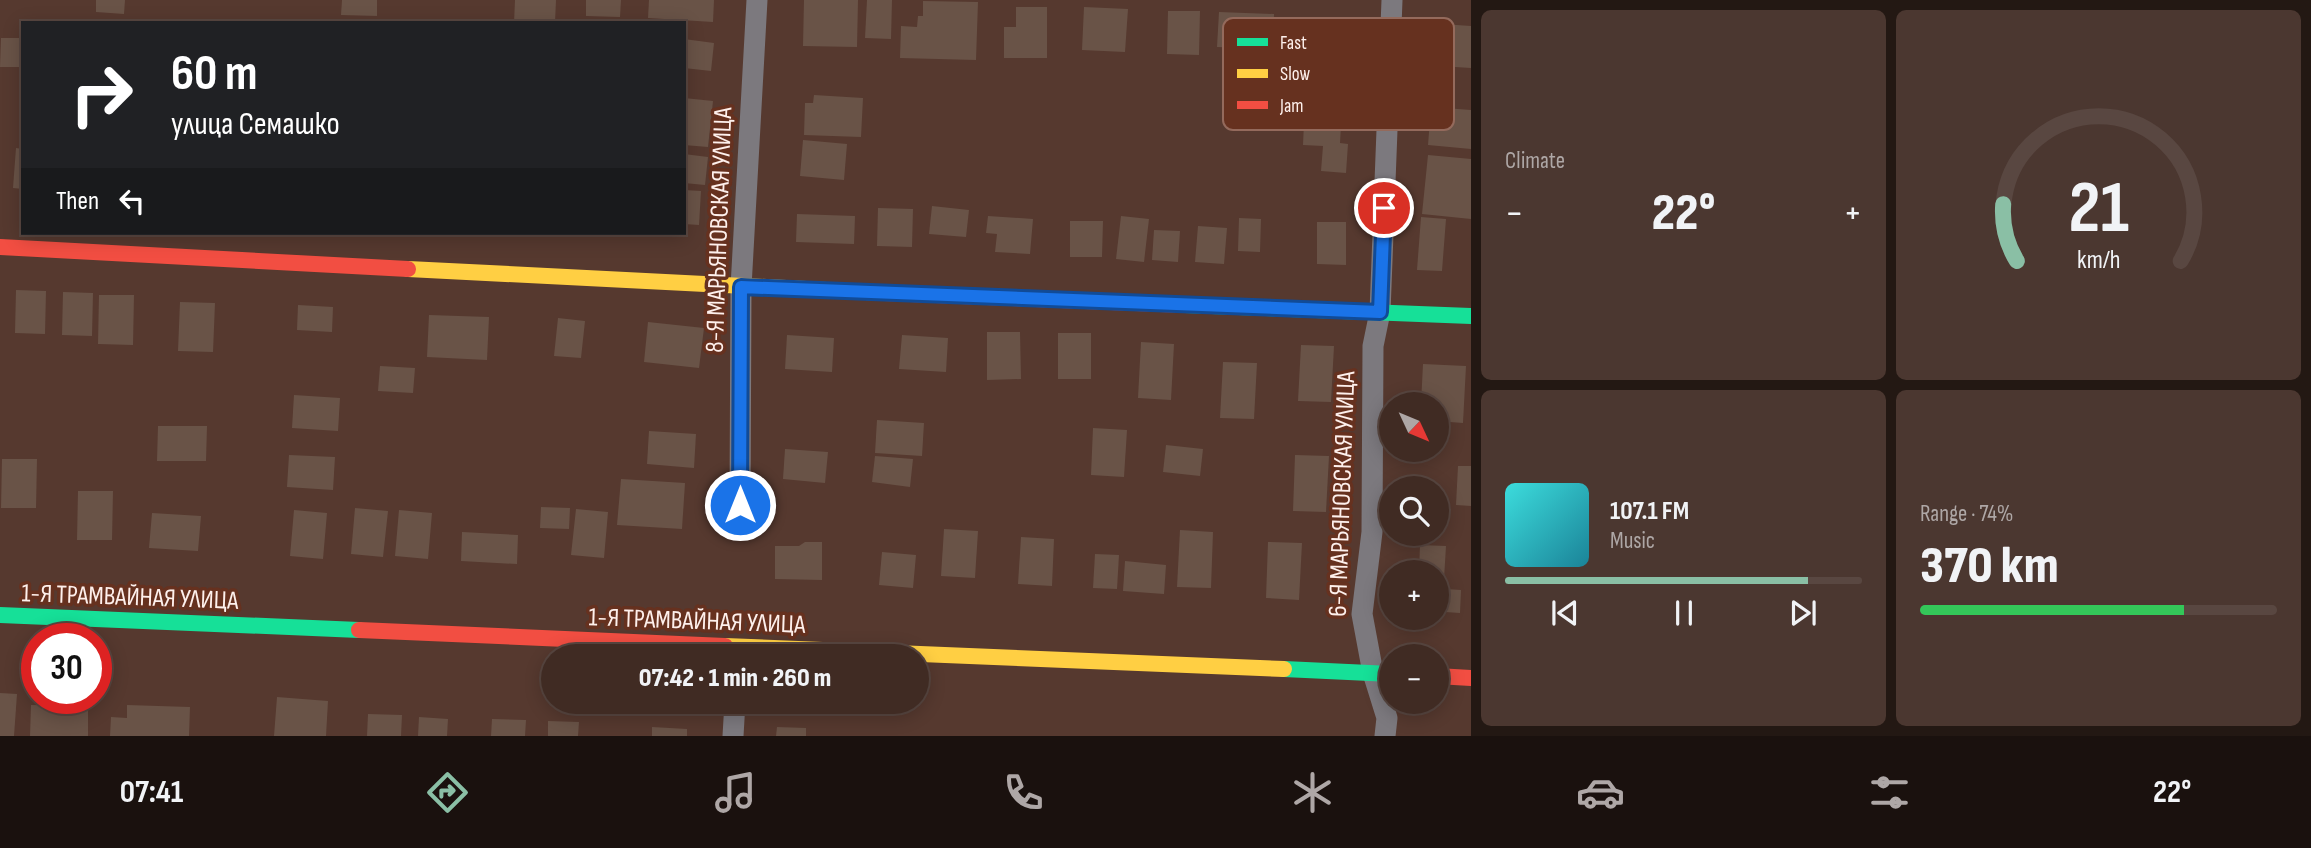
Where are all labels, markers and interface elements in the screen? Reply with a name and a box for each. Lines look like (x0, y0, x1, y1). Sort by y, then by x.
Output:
legend (1223, 18, 1454, 130)
text: Fast (1280, 32, 1307, 55)
text: 60 m (171, 45, 258, 104)
icon: right (56, 49, 147, 140)
text: Slow (1280, 63, 1310, 86)
text: Jam (1279, 95, 1303, 118)
text: улица Семашко (171, 105, 340, 144)
street label: 8-Я МАРЬЯНОВСКАЯ УЛИЦА (700, 106, 739, 353)
text: Climate (1505, 147, 1565, 175)
text: 21 (2068, 165, 2129, 253)
pin (1354, 178, 1414, 238)
icon: left (113, 182, 151, 220)
text: 22° (1652, 182, 1715, 245)
text: Then (56, 186, 99, 217)
icon: arrive (1365, 189, 1403, 227)
text: − (1505, 191, 1524, 236)
text: + (1843, 191, 1862, 236)
text: km/h (2077, 245, 2120, 276)
street label: 6-Я МАРЬЯНОВСКАЯ УЛИЦА (1323, 370, 1362, 617)
north arrow (1379, 392, 1449, 462)
map controls (1379, 392, 1449, 714)
position arrow (703, 468, 777, 542)
button: search (1379, 476, 1449, 546)
text: 107.1 FM (1610, 496, 1689, 527)
text: Range · 74% (1920, 500, 2014, 528)
text: Music (1610, 527, 1655, 555)
text: 370 km (1920, 535, 2059, 598)
button: + (1379, 560, 1449, 630)
street label: 1-Я ТРАМВАЙНАЯ УЛИЦА (21, 578, 240, 617)
icon: previous (1546, 594, 1584, 632)
icon: pause (1665, 594, 1703, 632)
icon: next (1784, 594, 1822, 632)
street label: 1-Я ТРАМВАЙНАЯ УЛИЦА (588, 602, 807, 641)
speed limit sign: 30 (21, 623, 112, 714)
button: − (1379, 644, 1449, 714)
text: 07:42 · 1 min · 260 m (639, 663, 831, 694)
icon: directions (423, 768, 472, 817)
icon: music (711, 768, 760, 817)
icon: phone (999, 768, 1048, 817)
icon: climate (1288, 768, 1337, 817)
icon: car (1576, 768, 1625, 817)
icon: filters (1865, 768, 1914, 817)
text: 07:41 (120, 773, 183, 812)
text: 22° (2153, 773, 2191, 812)

